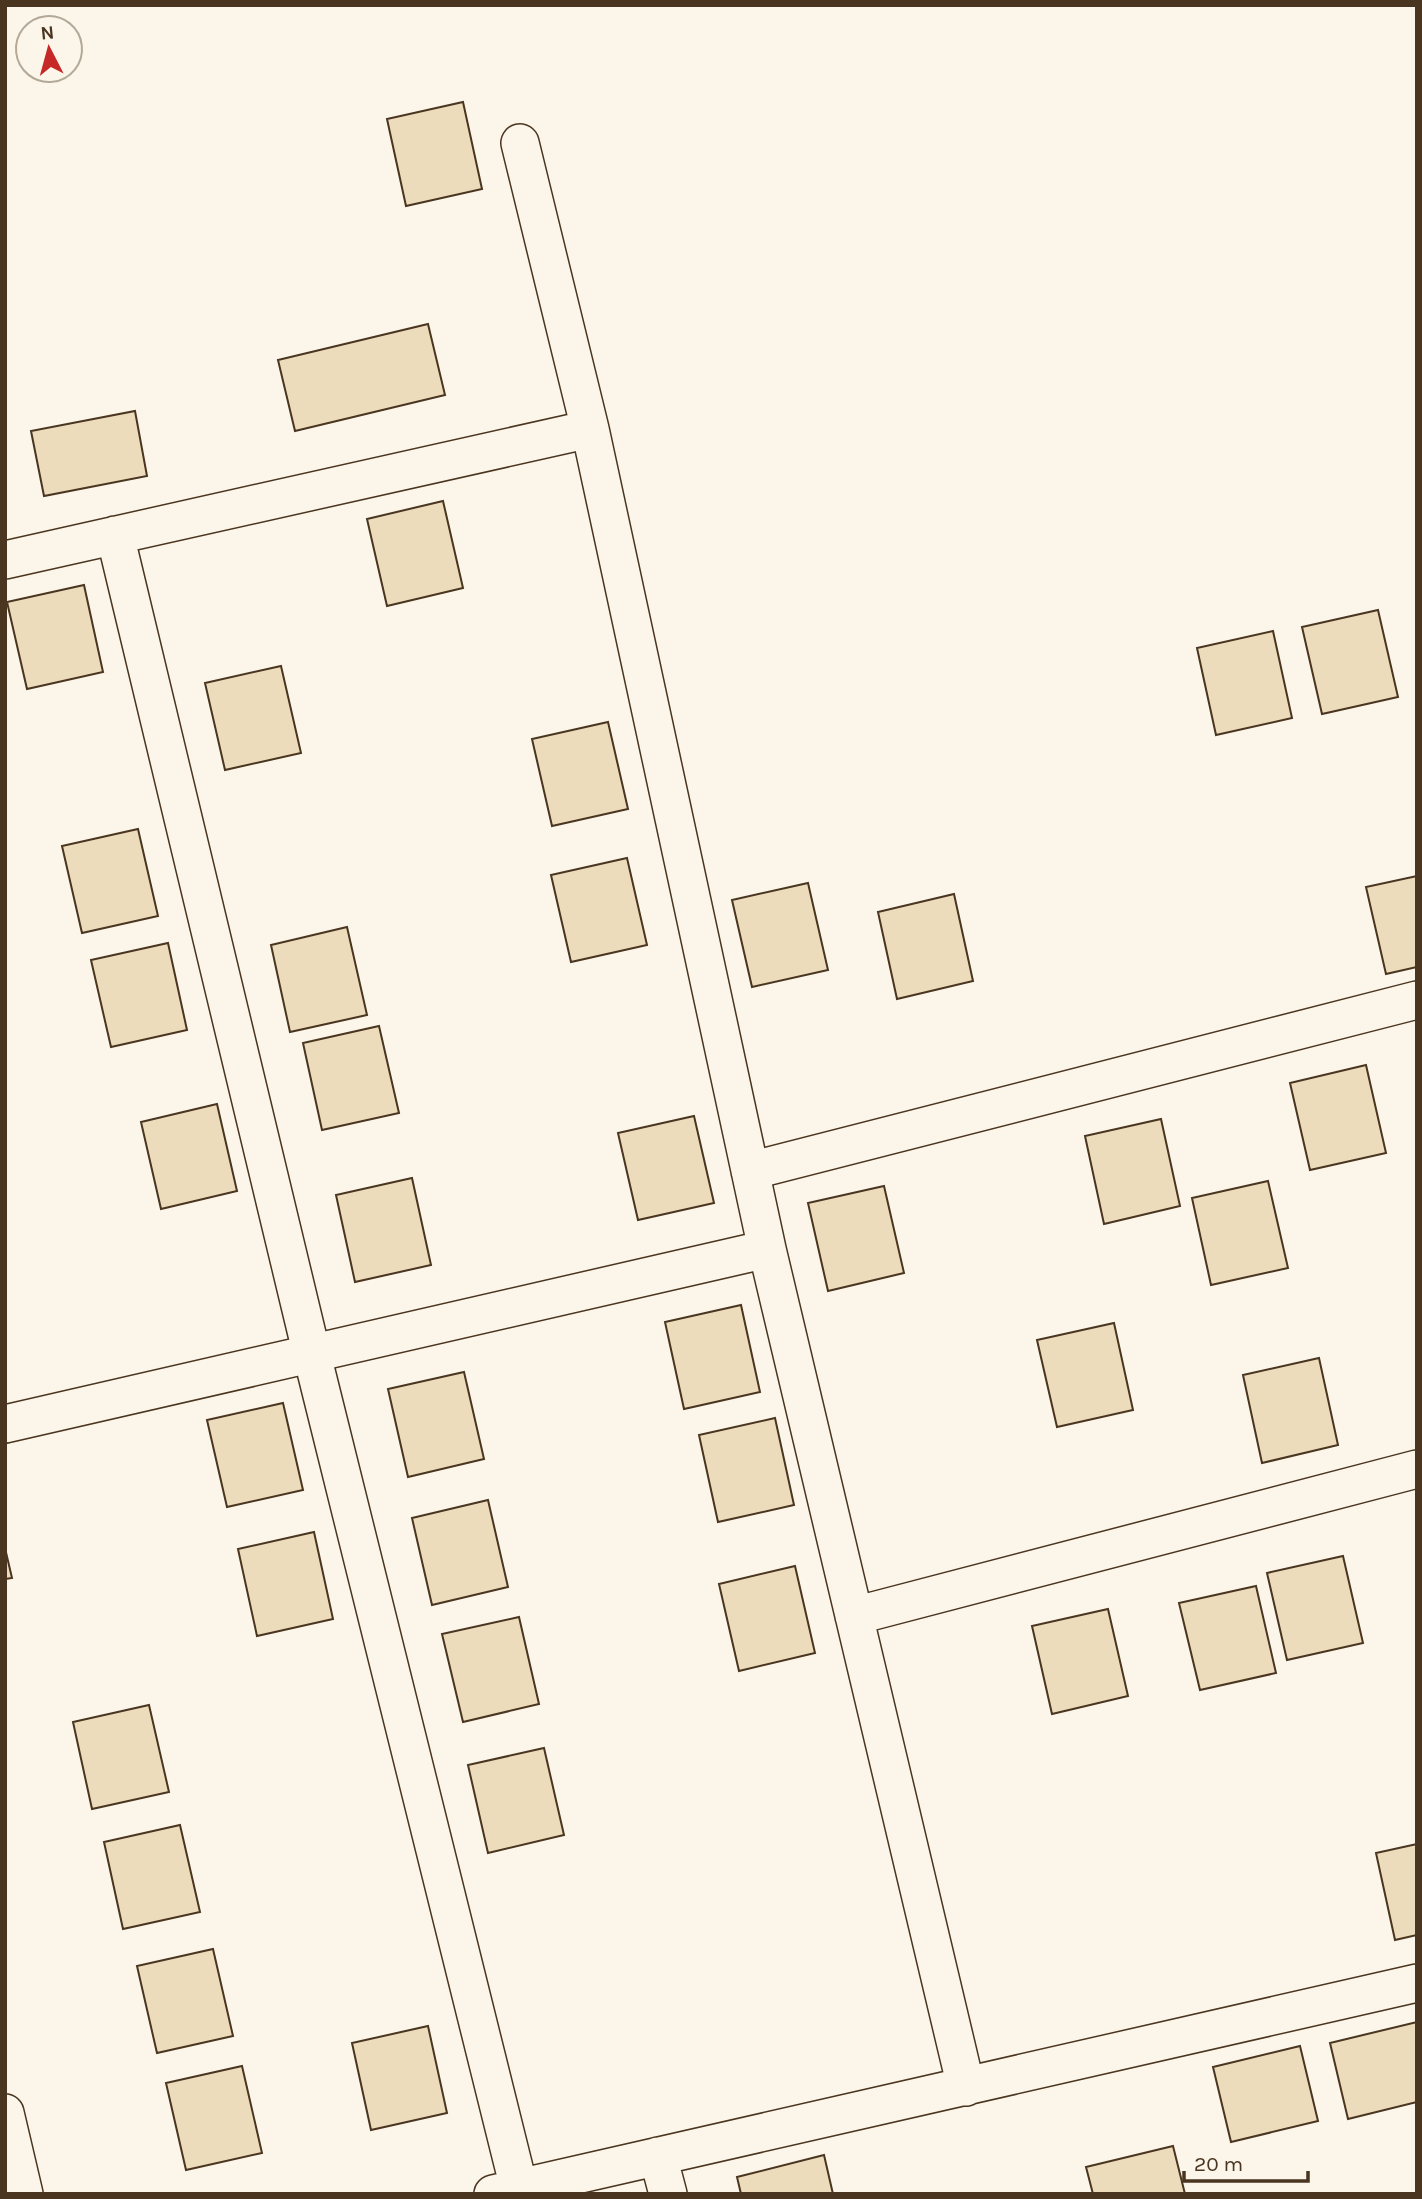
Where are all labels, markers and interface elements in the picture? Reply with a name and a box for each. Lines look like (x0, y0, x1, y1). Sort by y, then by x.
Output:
north arrow (14, 14, 84, 84)
text: N (39, 21, 55, 45)
scale bar (1184, 2140, 1308, 2184)
text: 20 m (1194, 2152, 1243, 2176)

